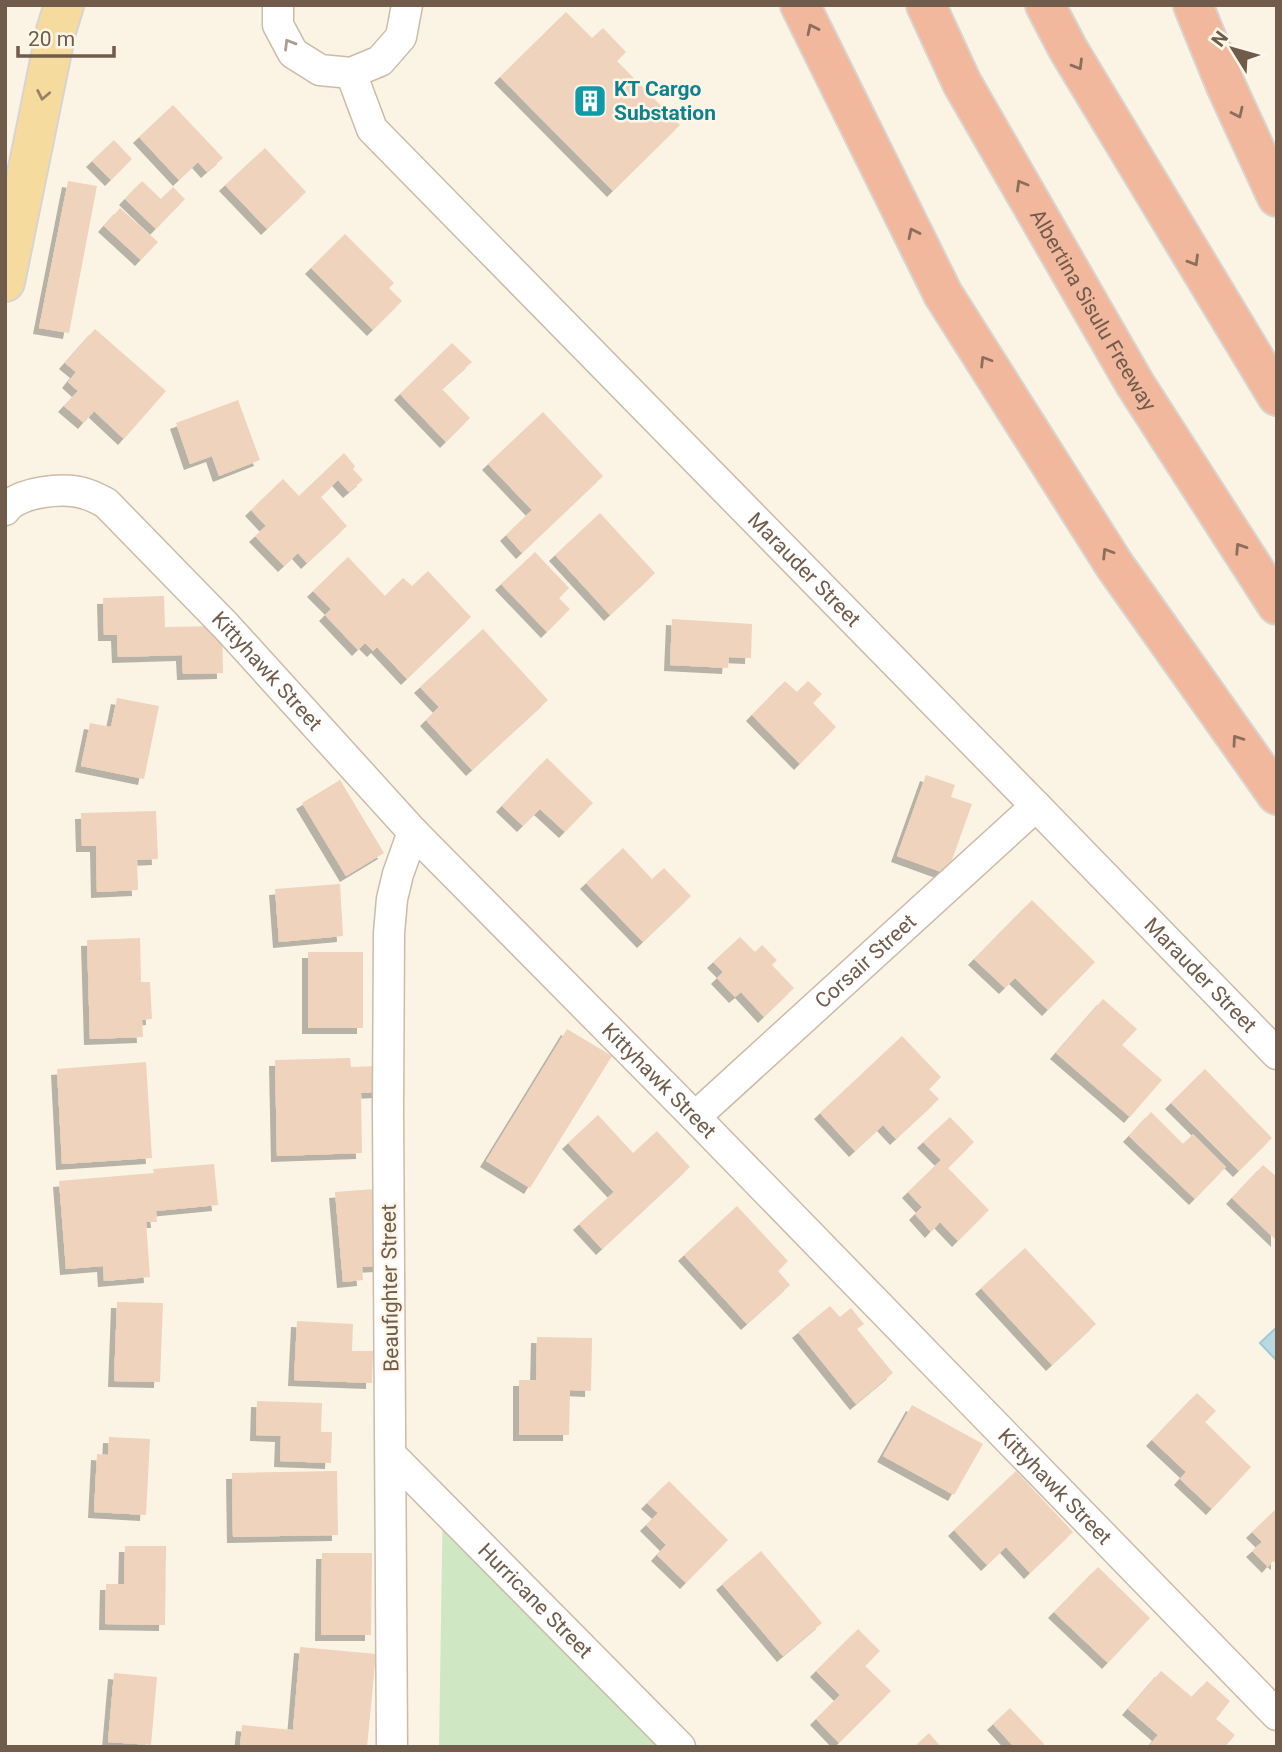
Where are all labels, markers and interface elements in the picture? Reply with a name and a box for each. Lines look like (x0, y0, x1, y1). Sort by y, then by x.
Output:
scale bar (18, 14, 114, 58)
north arrow (1198, 14, 1268, 84)
one-way arrow (806, 24, 820, 36)
text: 20 m (28, 27, 75, 51)
text: N (1207, 27, 1233, 51)
one-way arrow (284, 38, 297, 51)
one-way arrow (1070, 58, 1083, 71)
place label: KT Cargo Substation (614, 77, 716, 125)
building icon: KT Cargo Substation (571, 82, 609, 120)
one-way arrow (36, 89, 51, 101)
one-way arrow (1230, 106, 1244, 118)
one-way arrow (1016, 180, 1029, 193)
street label: Albertina Sisulu Freeway (1025, 205, 1161, 415)
one-way arrow (907, 228, 921, 240)
one-way arrow (1186, 253, 1199, 266)
one-way arrow (981, 355, 994, 368)
street label: Marauder Street (743, 508, 865, 632)
one-way arrow (1235, 542, 1248, 555)
one-way arrow (1102, 548, 1115, 561)
street label: Kittyhawk Street (207, 607, 327, 736)
one-way arrow (1233, 735, 1245, 748)
street label: Corsair Street (810, 909, 921, 1013)
street label: Marauder Street (1139, 913, 1261, 1038)
street label: Kittyhawk Street (597, 1018, 721, 1143)
street label: Beaufighter Street (377, 1204, 403, 1372)
street label: Kittyhawk Street (993, 1424, 1116, 1550)
street label: Hurricane Street (473, 1538, 597, 1663)

